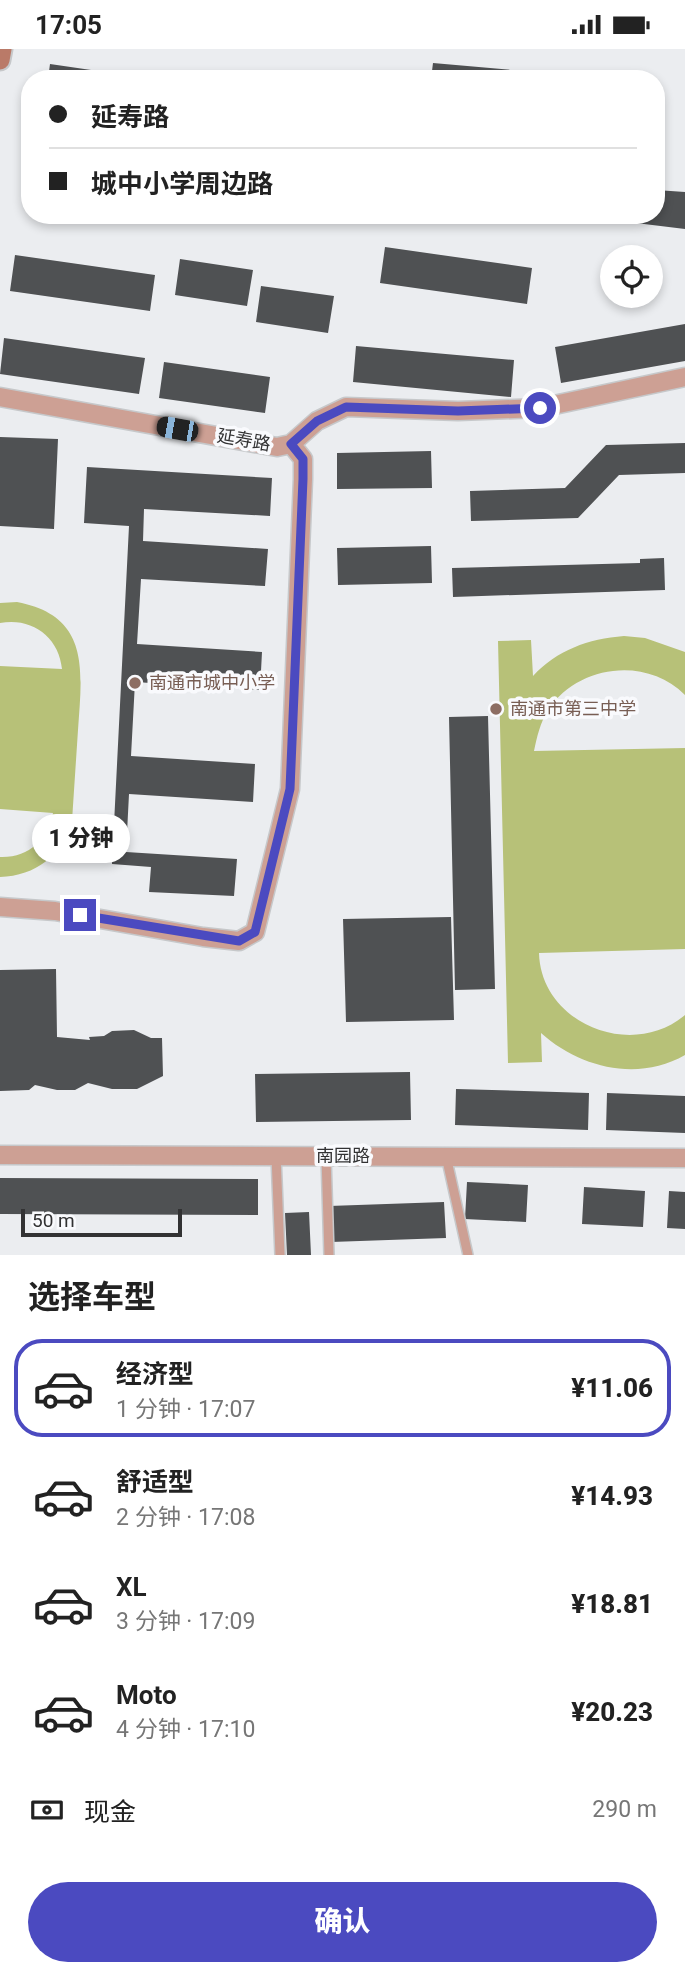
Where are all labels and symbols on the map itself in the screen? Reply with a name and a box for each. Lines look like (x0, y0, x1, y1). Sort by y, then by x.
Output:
route start (524, 392, 556, 424)
car (155, 415, 200, 443)
street label: 延寿路 (216, 424, 272, 455)
place label: 南通市城中小学 (149, 672, 275, 693)
marker: 南通市城中小学 (127, 675, 143, 691)
place label: 南通市第三中学 (510, 698, 636, 719)
marker: 南通市第三中学 (488, 701, 504, 717)
callout: 1 分钟 (31, 813, 129, 863)
route end (64, 899, 96, 931)
street label: 南园路 (316, 1145, 370, 1166)
scale bar (21, 1206, 182, 1238)

